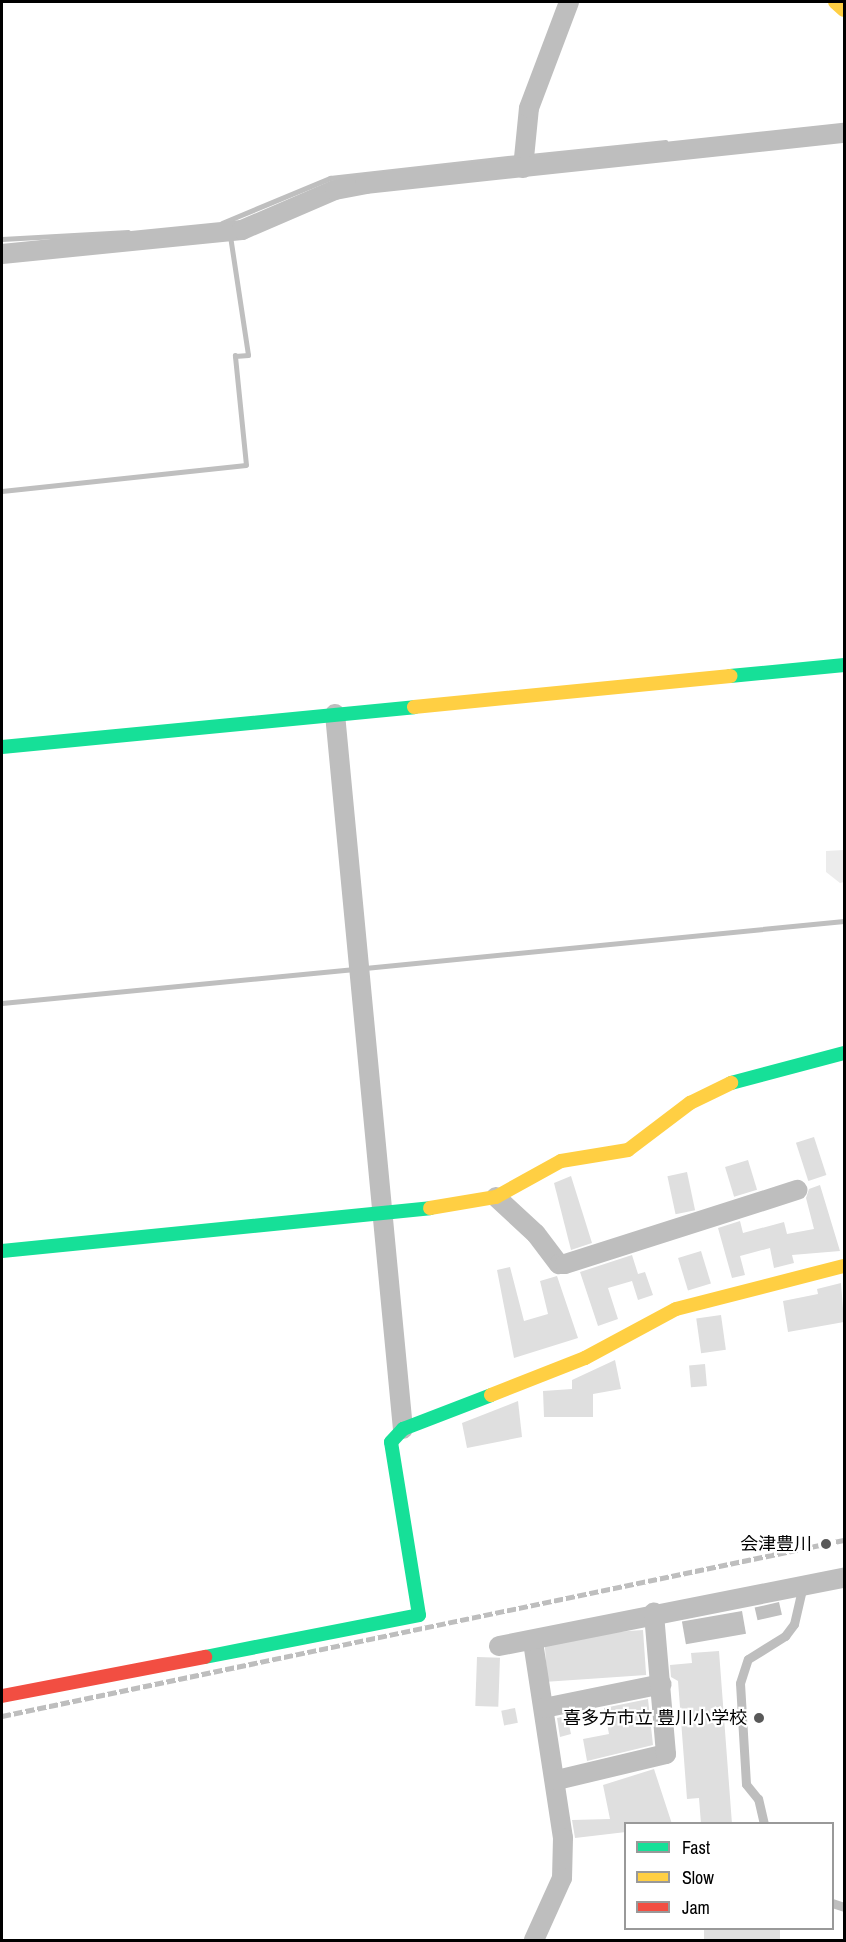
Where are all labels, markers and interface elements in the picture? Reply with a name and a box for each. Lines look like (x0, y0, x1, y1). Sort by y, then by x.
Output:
place label: 会津豊川 (740, 1533, 812, 1555)
marker: 会津豊川 (817, 1535, 835, 1553)
place label: 喜多方市立 豊川小学校 (563, 1707, 747, 1729)
marker: 喜多方市立 豊川小学校 (752, 1711, 766, 1725)
legend (624, 1822, 834, 1930)
text: Fast (682, 1835, 710, 1860)
text: Slow (682, 1865, 714, 1890)
text: Jam (682, 1895, 710, 1920)

